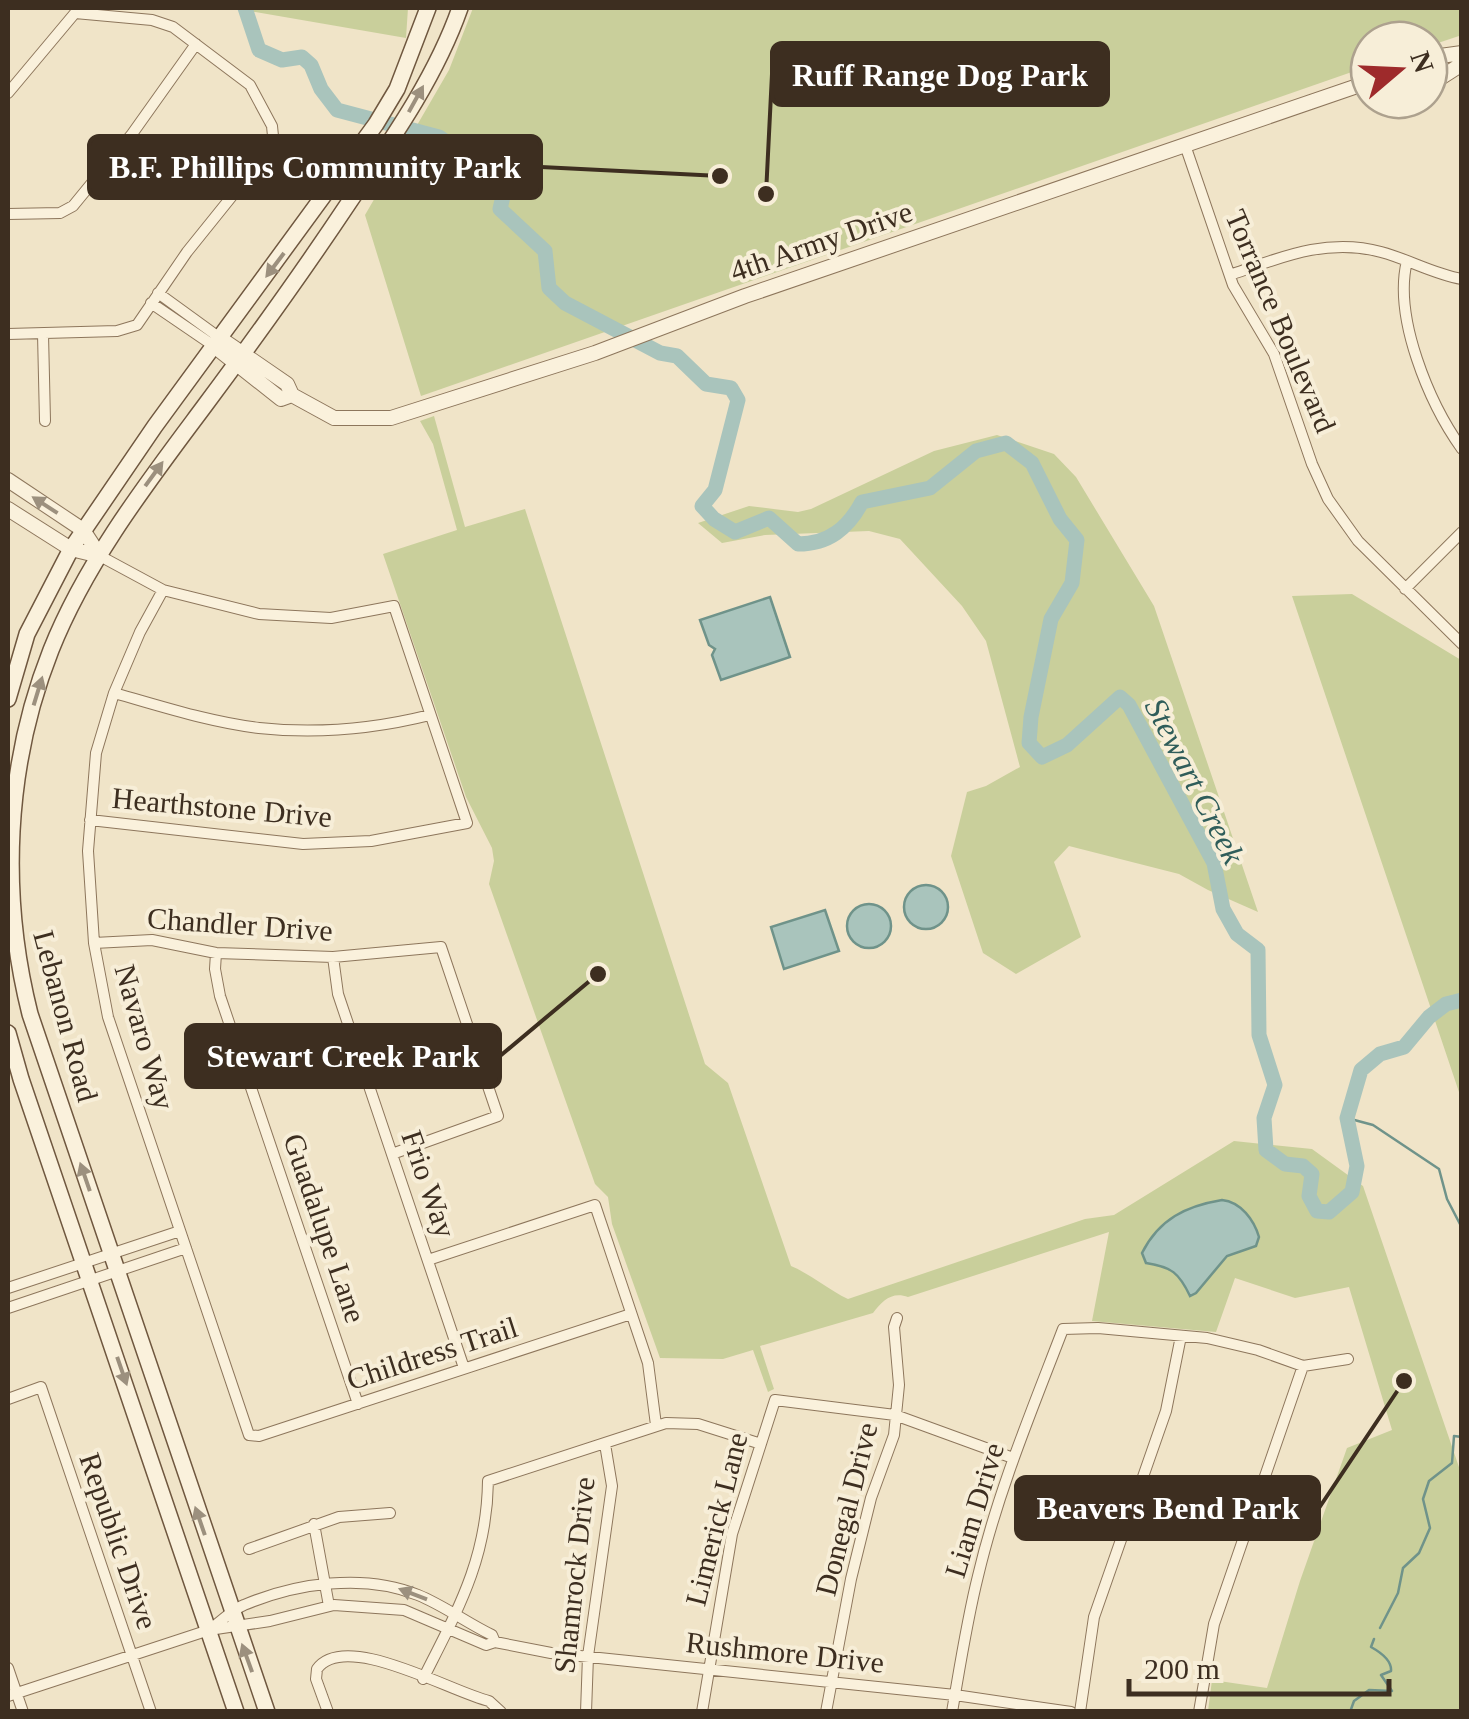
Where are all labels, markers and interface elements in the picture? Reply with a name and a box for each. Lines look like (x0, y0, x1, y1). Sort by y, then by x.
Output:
north arrow (1349, 20, 1449, 120)
callout: Ruff Range Dog Park (772, 43, 1108, 105)
text: N (1404, 47, 1440, 77)
text: Ruff Range Dog Park (792, 57, 1088, 93)
one-way arrow (408, 85, 425, 114)
callout: B.F. Phillips Community Park (89, 136, 541, 198)
text: B.F. Phillips Community Park (109, 149, 521, 185)
street label: 4th Army Drive (726, 194, 916, 288)
street label: Torrance Boulevard (1219, 205, 1343, 437)
one-way arrow (266, 252, 286, 278)
one-way arrow (143, 461, 163, 488)
one-way arrow (32, 497, 59, 515)
one-way arrow (31, 676, 46, 706)
water label: Stewart Creek (1138, 692, 1252, 871)
street label: Hearthstone Drive (111, 781, 333, 833)
street label: Chandler Drive (146, 901, 334, 947)
street label: Lebanon Road (27, 927, 105, 1105)
street label: Navaro Way (109, 961, 181, 1113)
callout: Stewart Creek Park (186, 1025, 500, 1087)
text: Stewart Creek Park (206, 1038, 480, 1074)
street label: Frio Way (395, 1126, 463, 1242)
street label: Guadalupe Lane (277, 1129, 373, 1327)
one-way arrow (76, 1162, 91, 1192)
street label: Childress Trail (342, 1310, 522, 1396)
one-way arrow (115, 1356, 130, 1386)
street label: Donegal Drive (809, 1419, 883, 1599)
street label: Limerick Lane (679, 1429, 753, 1609)
street label: Liam Drive (938, 1439, 1010, 1581)
street label: Republic Drive (73, 1449, 165, 1633)
street label: Shamrock Drive (547, 1475, 601, 1675)
callout: Beavers Bend Park (1016, 1477, 1319, 1539)
text: Beavers Bend Park (1036, 1490, 1300, 1526)
one-way arrow (192, 1506, 207, 1536)
one-way arrow (397, 1586, 427, 1601)
street label: Rushmore Drive (684, 1625, 886, 1679)
scale bar (1129, 1634, 1389, 1696)
one-way arrow (239, 1642, 254, 1672)
text: 200 m (1144, 1652, 1220, 1685)

